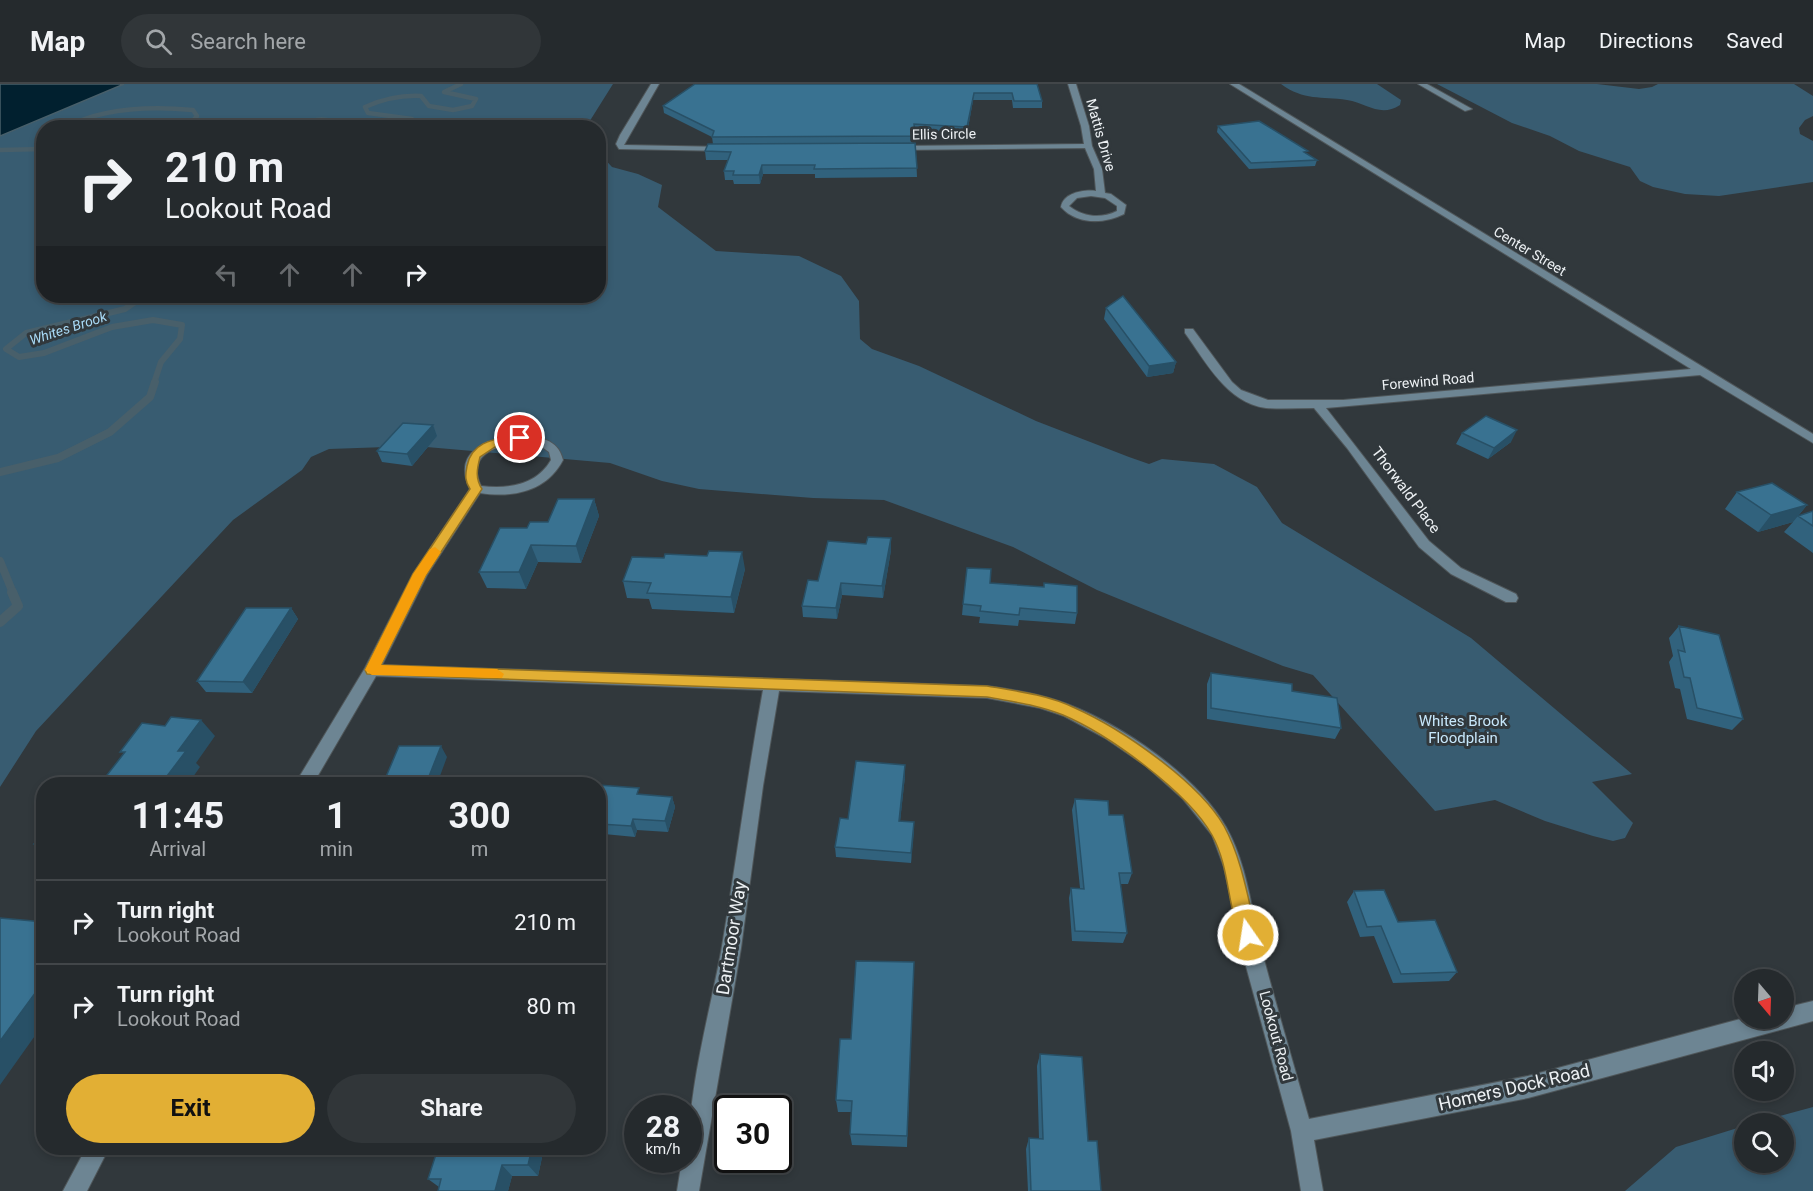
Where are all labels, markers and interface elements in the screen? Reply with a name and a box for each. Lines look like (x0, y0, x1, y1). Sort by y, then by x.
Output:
search box (121, 14, 541, 68)
text: Map (30, 25, 85, 58)
icon: search (142, 25, 175, 58)
text: Search here (190, 29, 306, 54)
text: Map (1524, 29, 1566, 53)
text: Directions (1599, 29, 1693, 53)
text: Saved (1726, 29, 1783, 53)
street label: Mattis Drive (1083, 97, 1119, 173)
street label: Ellis Circle (912, 125, 976, 143)
text: 210 m (165, 143, 284, 192)
icon: right (66, 144, 144, 222)
text: Lookout Road (165, 193, 332, 225)
street label: Center Street (1491, 223, 1569, 279)
icon: left (210, 258, 243, 291)
icon: ahead (273, 258, 306, 291)
icon: ahead (336, 258, 369, 291)
icon: right (399, 258, 432, 291)
water label: Whites Brook (27, 308, 110, 348)
street label: Forewind Road (1381, 369, 1475, 393)
pin (494, 412, 545, 463)
icon: arrive (503, 421, 536, 454)
street label: Thorwald Place (1368, 443, 1444, 537)
park label: Whites Brook Floodplain (1419, 712, 1508, 747)
text: 11:45 (131, 795, 224, 837)
text: 1 (326, 795, 347, 837)
text: 300 (449, 795, 511, 837)
text: Arrival (149, 837, 206, 861)
text: min (320, 837, 353, 861)
text: m (471, 837, 488, 861)
street label: Dartmoor Way (712, 879, 750, 996)
text: Turn right (117, 898, 214, 923)
position arrow (1216, 903, 1280, 967)
icon: right (66, 906, 99, 939)
text: 210 m (514, 910, 576, 935)
text: Lookout Road (117, 923, 241, 947)
north arrow (1734, 969, 1794, 1029)
map controls (1734, 969, 1794, 1173)
text: Turn right (117, 982, 214, 1007)
street label: Lookout Road (1255, 989, 1297, 1083)
icon: right (66, 990, 99, 1023)
text: 80 m (527, 994, 576, 1019)
text: Lookout Road (117, 1007, 241, 1031)
button: sound (1734, 1041, 1794, 1101)
street label: Homers Dock Road (1436, 1059, 1592, 1115)
button: Exit (66, 1074, 315, 1143)
button: Share (327, 1074, 576, 1143)
speed limit sign: 30 (714, 1095, 792, 1173)
text: 28 (646, 1109, 680, 1144)
button: search (1734, 1113, 1794, 1173)
text: km/h (645, 1140, 681, 1158)

